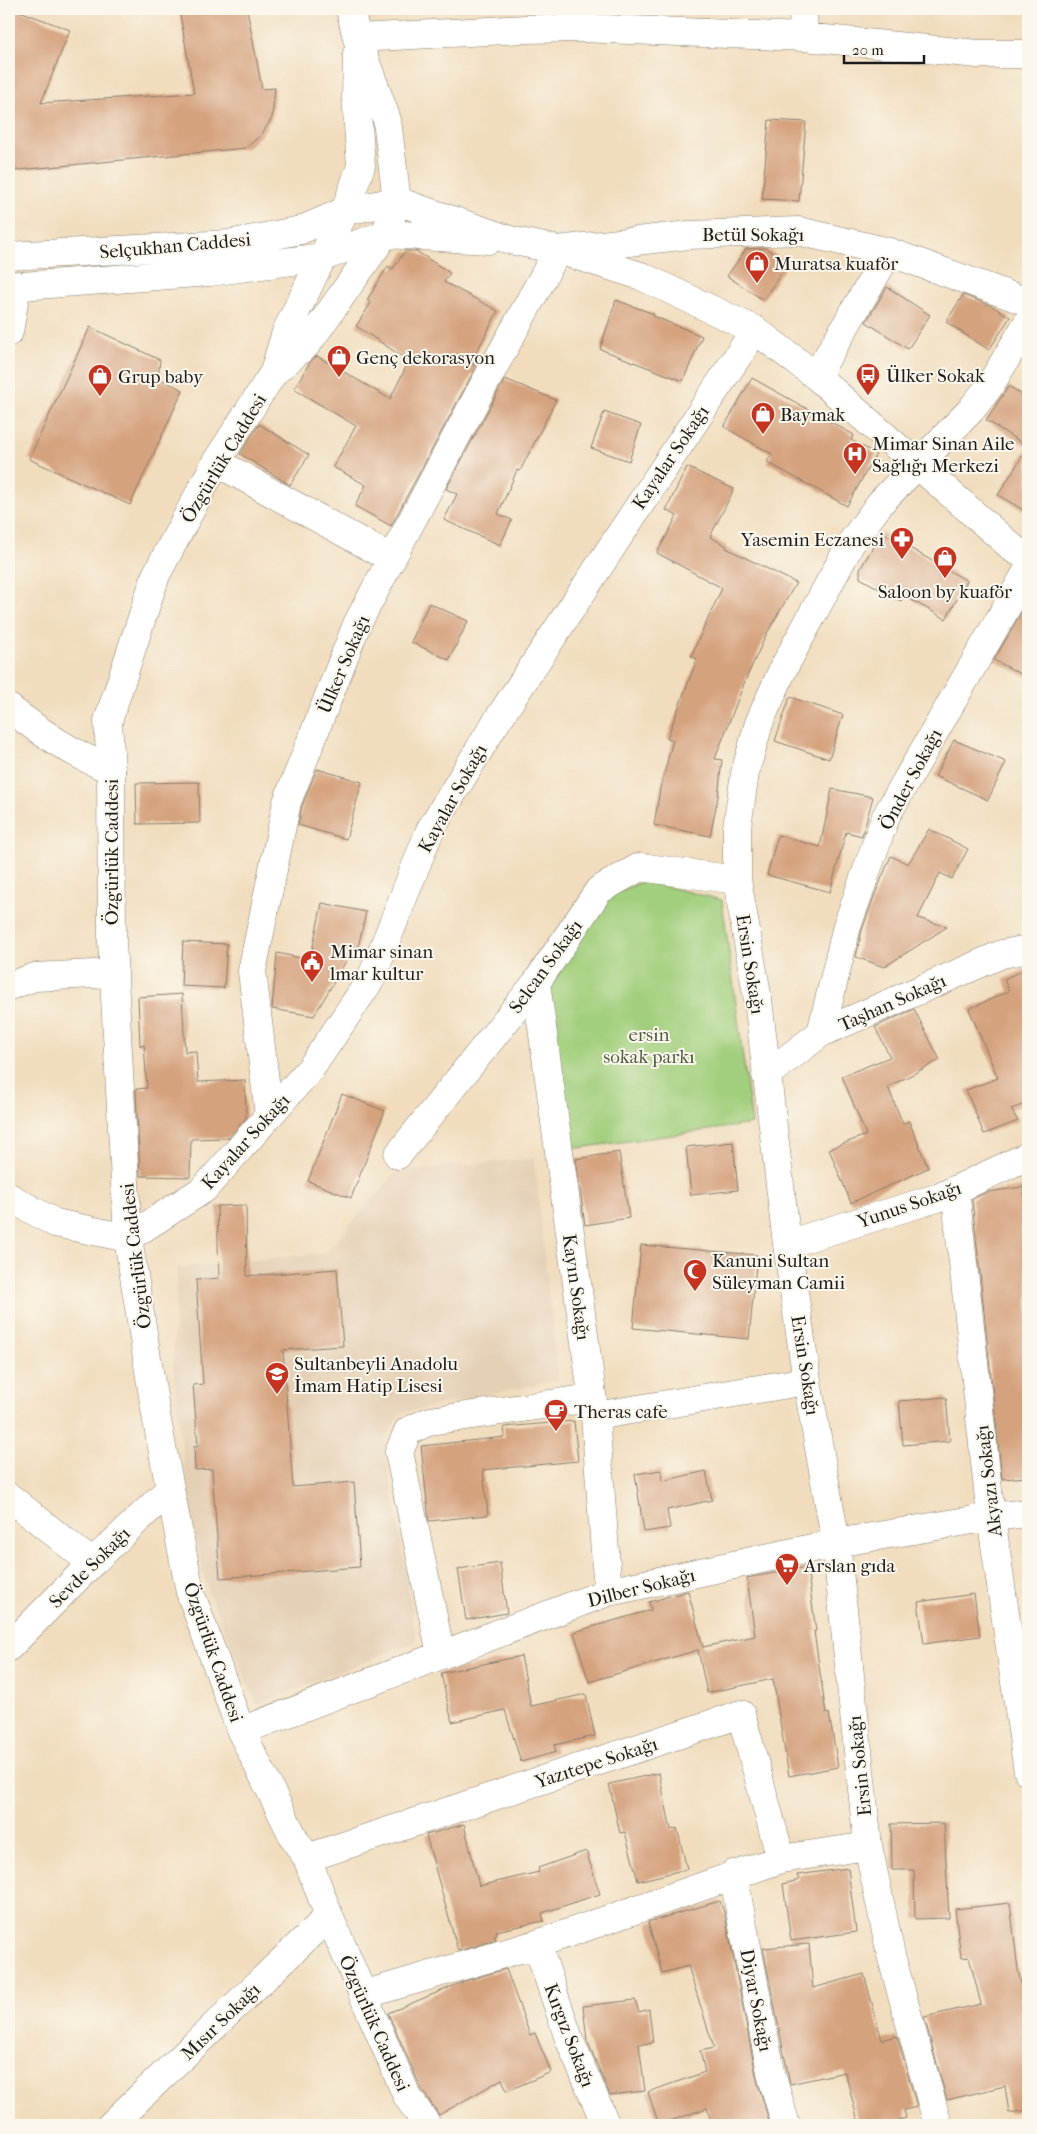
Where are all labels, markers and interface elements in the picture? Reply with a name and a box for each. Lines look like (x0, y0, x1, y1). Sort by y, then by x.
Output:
scale bar (844, 32, 924, 64)
text: 20 m (852, 41, 884, 59)
street label: Betül Sokağı (702, 224, 804, 246)
street label: Selçukhan Caddesi (98, 228, 252, 264)
shop icon: Muratsa kuaför (744, 250, 770, 284)
place label: Muratsa kuaför (774, 253, 899, 275)
shop icon: Genç dekorasyon (326, 344, 352, 378)
place label: Genç dekorasyon (356, 347, 495, 369)
bus stop icon: Ülker Sokak (855, 362, 881, 396)
shop icon: Grup baby (87, 363, 113, 397)
place label: Ülker Sokak (886, 365, 985, 387)
place label: Grup baby (118, 366, 204, 388)
street label: Özgürlük Caddesi (177, 390, 271, 527)
street label: Kayalar Sokağı (628, 401, 714, 514)
shop icon: Baymak (750, 401, 776, 435)
place label: Baymak (780, 404, 845, 426)
place label: Mimar Sinan Aile Sağlığı Merkezi (872, 433, 1014, 477)
hospital icon: Mimar Sinan Aile Sağlığı Merkezi (842, 441, 868, 475)
pharmacy icon: Yasemin Eczanesi (889, 526, 915, 560)
place label: Yasemin Eczanesi (740, 529, 884, 551)
shop icon: Saloon by kuaför (932, 545, 958, 579)
place label: Saloon by kuaför (878, 581, 1013, 603)
street label: Ülker Sokağı (313, 612, 375, 717)
street label: Önder Sokağı (875, 725, 947, 834)
street label: Kayalar Sokağı (414, 740, 492, 857)
street label: Özgürlük Caddesi (101, 778, 123, 925)
street label: Ersin Sokağı (731, 913, 769, 1016)
street label: Selcan Sokağı (505, 915, 587, 1018)
place label: Mimar sinan lmar kultur (329, 941, 433, 985)
public building icon: Mimar sinan lmar kultur (299, 949, 325, 983)
street label: Taşhan Sokağı (835, 969, 950, 1036)
park label: ersin sokak parkı (603, 1024, 695, 1068)
street label: Kayalar Sokağı (197, 1089, 295, 1194)
street label: Yunus Sokağı (853, 1177, 965, 1233)
street label: Özgürlük Caddesi (116, 1181, 156, 1330)
street label: Kayın Sokağı (558, 1233, 594, 1342)
place label: Kanuni Sultan Süleyman Camii (712, 1250, 845, 1294)
mosque icon: Kanuni Sultan Süleyman Camii (682, 1258, 708, 1292)
street label: Ersin Sokağı (786, 1314, 824, 1417)
place label: Sultanbeyli Anadolu İmam Hatip Lisesi (294, 1353, 458, 1397)
school or university icon: Sultanbeyli Anadolu İmam Hatip Lisesi (264, 1361, 290, 1395)
cafe icon: Theras cafe (543, 1398, 569, 1432)
place label: Theras cafe (574, 1401, 668, 1423)
street label: Akyazı Sokağı (971, 1423, 1007, 1539)
street label: Sevde Sokağı (45, 1522, 135, 1613)
supermarket icon: Arslan gıda (774, 1552, 800, 1586)
place label: Arslan gıda (803, 1555, 896, 1577)
street label: Dilber Sokağı (585, 1564, 698, 1612)
street label: Özgürlük Caddesi (179, 1579, 247, 1726)
street label: Ersin Sokağı (844, 1714, 876, 1817)
street label: Yazıtepe Sokağı (531, 1733, 661, 1793)
street label: Diyar Sokağı (735, 1947, 777, 2054)
street label: Özgürlük Caddesi (334, 1952, 414, 2095)
street label: Mısır Sokağı (177, 1978, 265, 2065)
street label: Kırgız Sokağı (539, 1980, 599, 2091)

